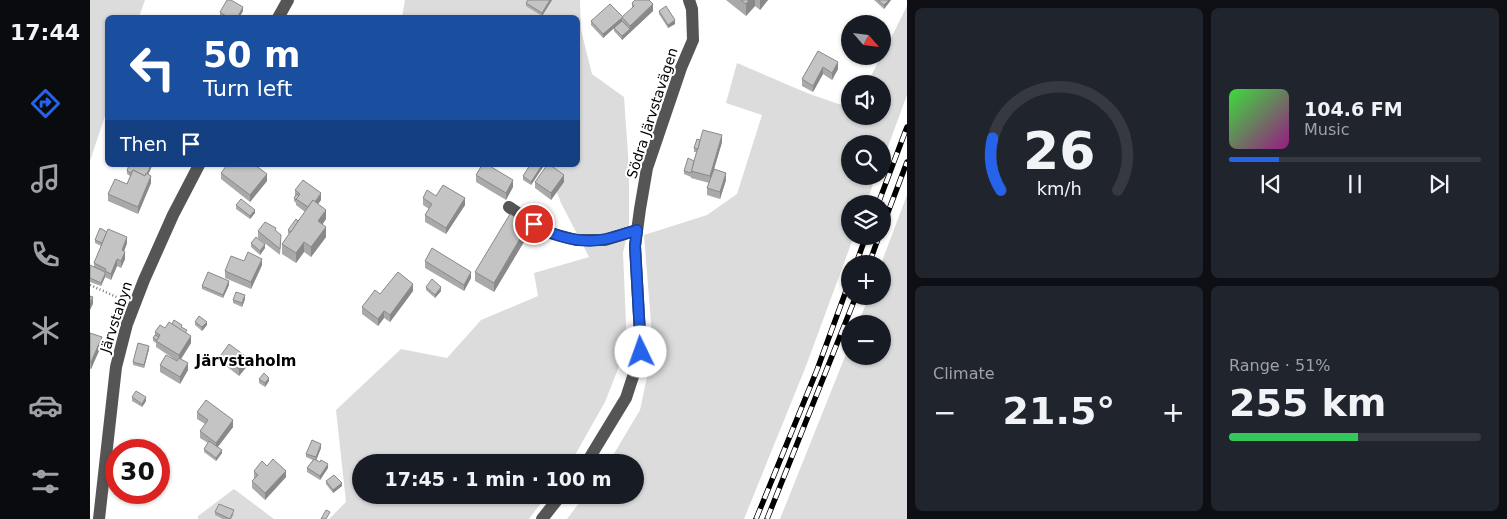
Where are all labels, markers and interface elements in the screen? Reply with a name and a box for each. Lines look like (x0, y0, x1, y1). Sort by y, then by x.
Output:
north arrow (841, 15, 891, 65)
map controls (841, 15, 891, 365)
text: 17:44 (10, 20, 80, 45)
icon: left (120, 35, 185, 100)
text: 50 m (203, 35, 300, 75)
street label: Södra Järvstavägen (623, 46, 681, 180)
button: sound (841, 75, 891, 125)
text: Turn left (203, 76, 292, 101)
icon: directions (28, 86, 63, 121)
text: 104.6 FM (1304, 98, 1403, 120)
text: Music (1304, 120, 1350, 139)
text: 26 (1023, 121, 1095, 181)
icon: arrive (177, 130, 205, 158)
text: Then (120, 133, 167, 155)
button: search (841, 135, 891, 185)
icon: music (28, 161, 63, 196)
icon: previous (1257, 170, 1285, 198)
icon: pause (1341, 170, 1369, 198)
icon: next (1425, 170, 1453, 198)
text: km/h (1036, 178, 1082, 199)
button: layers (841, 195, 891, 245)
pin (513, 203, 555, 245)
icon: arrive (520, 210, 548, 238)
icon: phone (28, 237, 63, 272)
button: + (841, 255, 891, 305)
street label: Järvstabyn (97, 279, 135, 356)
icon: climate (28, 313, 63, 348)
button: − (841, 315, 891, 365)
position arrow (614, 325, 666, 377)
district label: Järvstaholm (195, 352, 296, 370)
text: Range · 51% (1229, 356, 1331, 375)
text: Climate (933, 364, 995, 383)
text: 255 km (1229, 381, 1386, 425)
icon: car (28, 388, 63, 423)
text: 21.5° (1003, 389, 1115, 433)
text: − (933, 396, 956, 429)
text: + (1162, 396, 1185, 429)
speed limit sign: 30 (105, 439, 170, 504)
icon: filters (28, 464, 63, 499)
text: 17:45 · 1 min · 100 m (384, 468, 612, 490)

